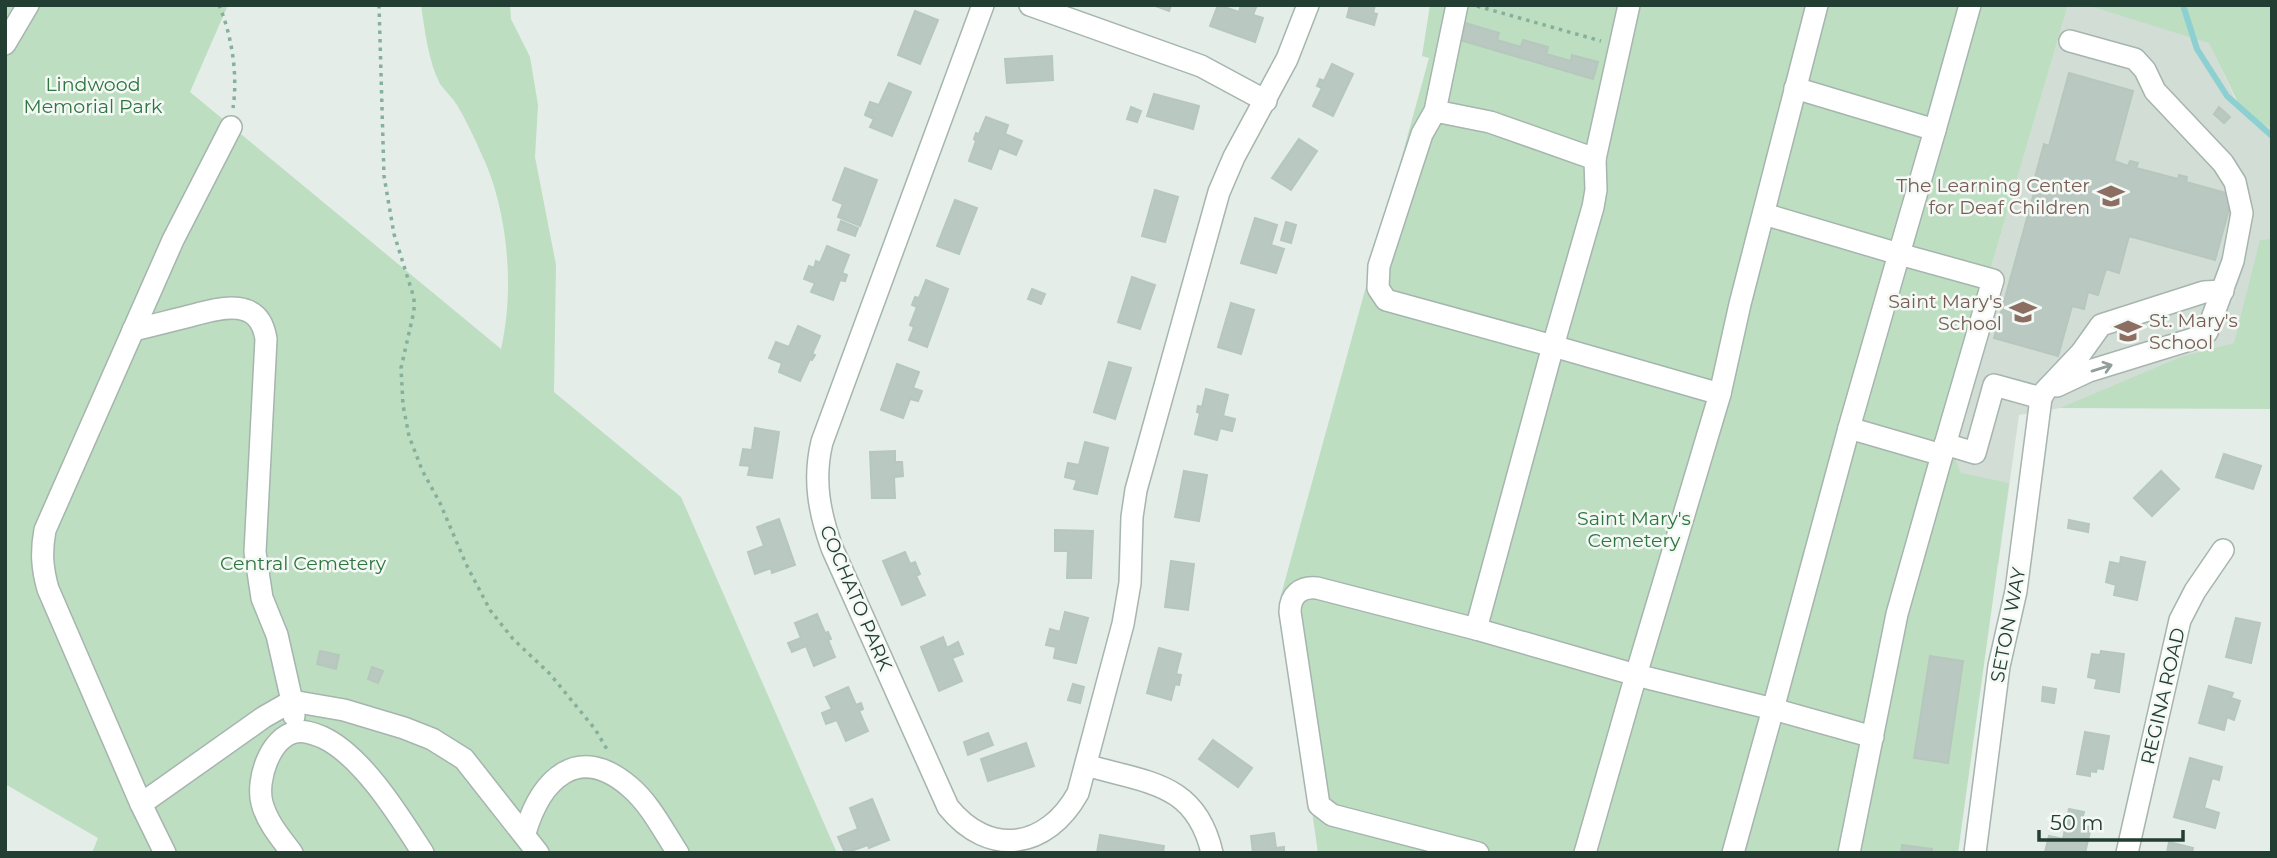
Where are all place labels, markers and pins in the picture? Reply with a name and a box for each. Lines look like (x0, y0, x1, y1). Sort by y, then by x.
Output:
place label: The Learning Center for Deaf Children (1896, 174, 2090, 219)
school or university icon: The Learning Center for Deaf Children (2096, 181, 2126, 211)
place label: Saint Mary's School (1888, 290, 2002, 335)
school or university icon: Saint Mary's School (2008, 297, 2038, 327)
place label: St. Mary's School (2149, 309, 2238, 354)
school or university icon: St. Mary's School (2113, 316, 2143, 346)

